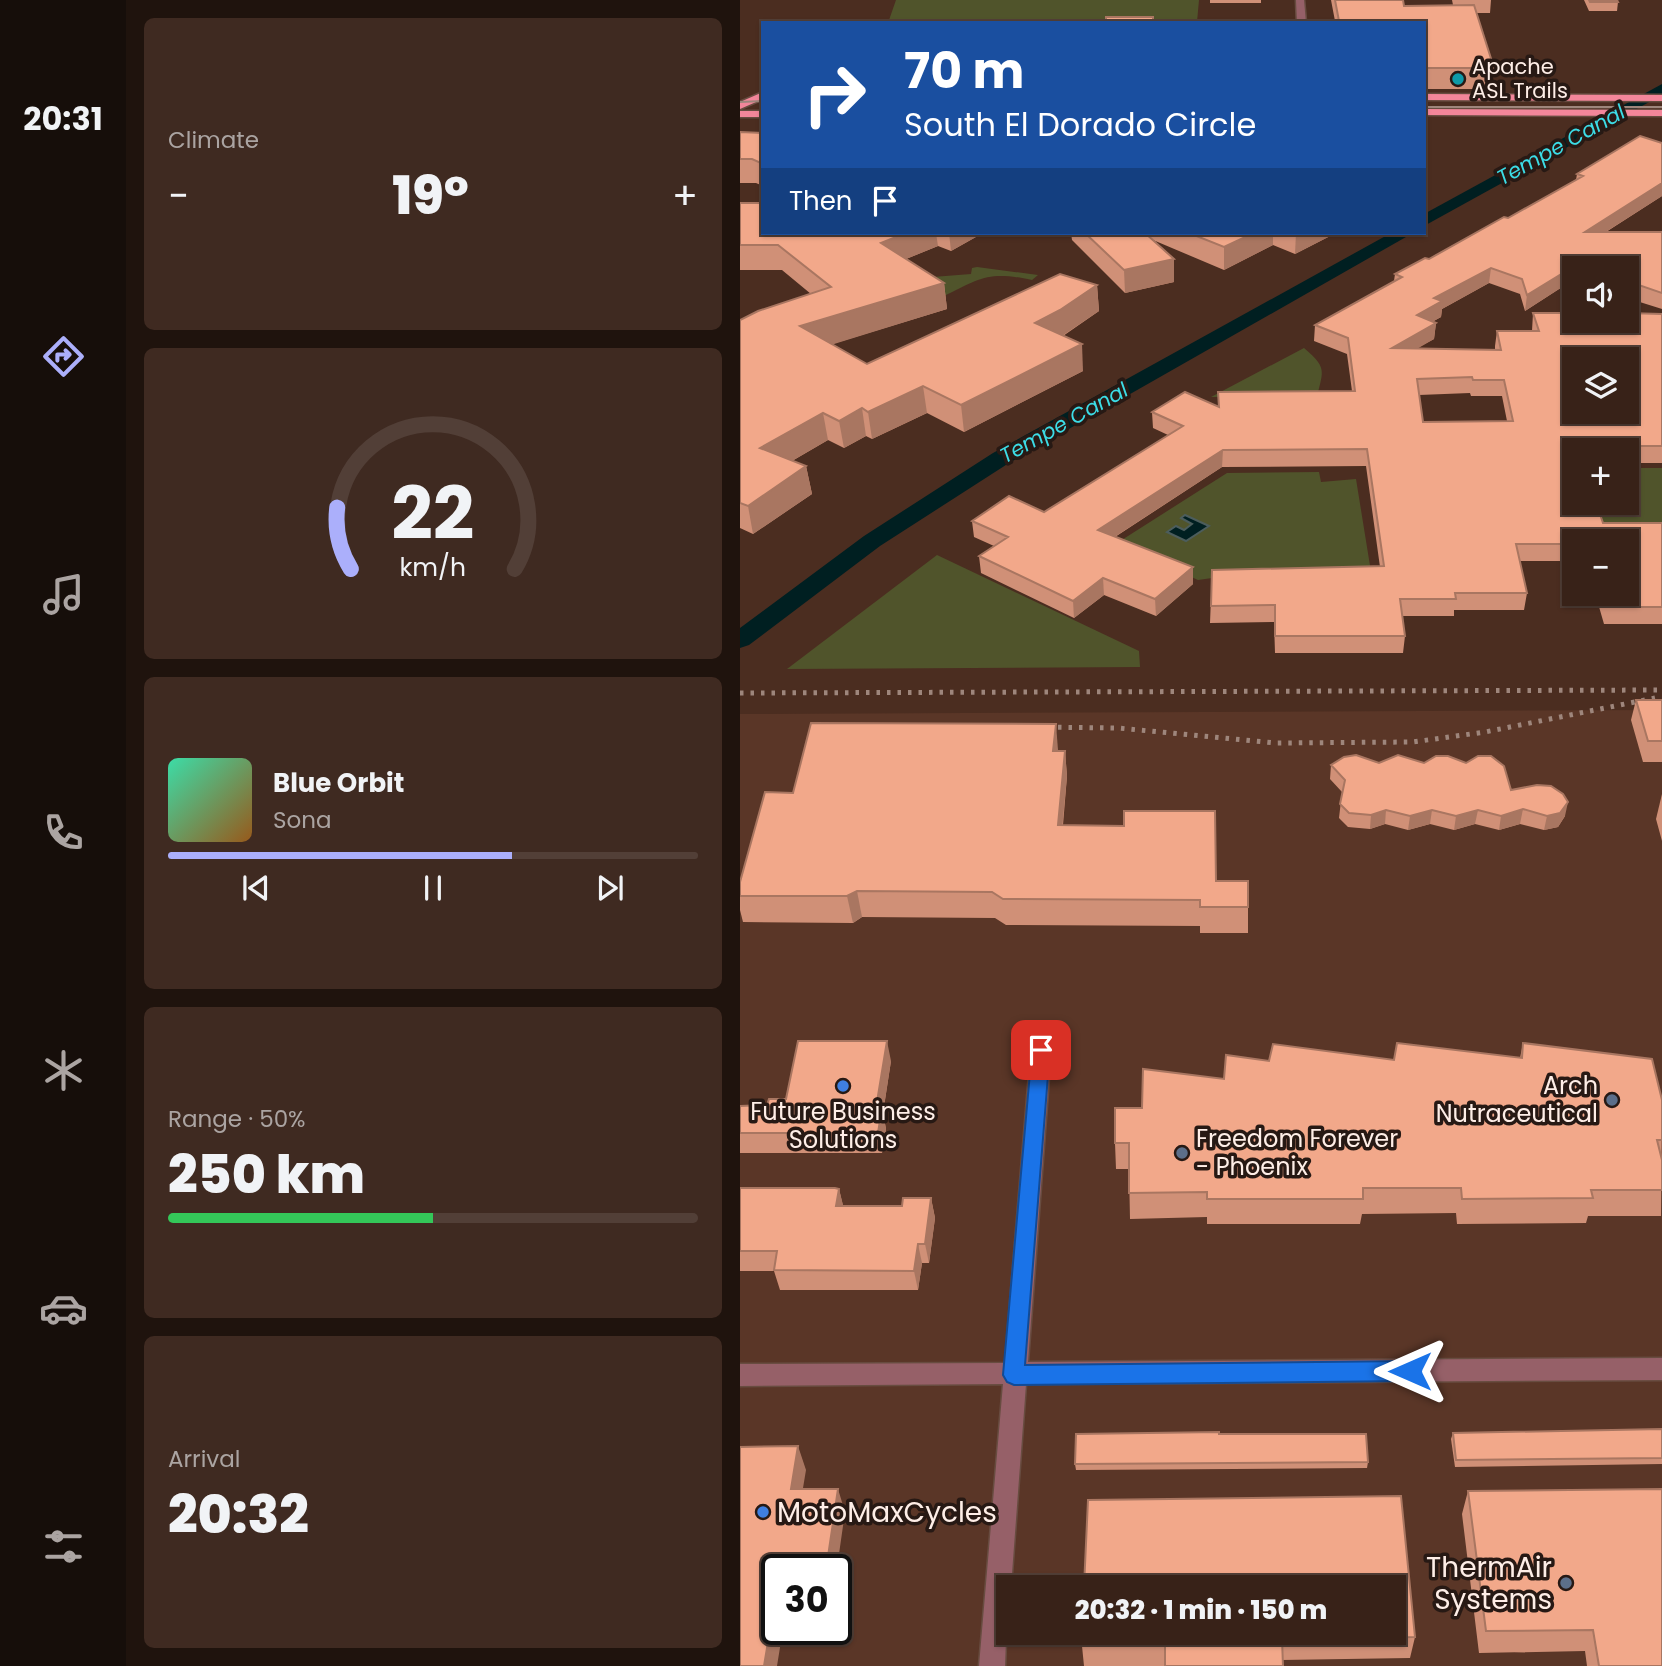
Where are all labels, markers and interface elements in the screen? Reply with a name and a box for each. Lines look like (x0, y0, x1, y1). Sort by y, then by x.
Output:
text: 70 m (904, 37, 1024, 105)
icon: right (789, 49, 880, 140)
place label: Apache ASL Trails (1472, 52, 1568, 105)
marker: Apache ASL Trails (1450, 71, 1466, 87)
text: 20:31 (23, 96, 103, 141)
water label: Tempe Canal (1491, 97, 1631, 192)
text: South El Dorado Circle (904, 102, 1256, 147)
text: Climate (168, 124, 259, 156)
text: 19° (392, 159, 469, 232)
text: − (168, 169, 189, 222)
text: + (672, 169, 698, 222)
icon: arrive (866, 182, 904, 220)
text: Then (789, 183, 852, 219)
map controls (1562, 256, 1639, 606)
button: sound (1562, 256, 1639, 333)
icon: directions (39, 332, 88, 381)
button: layers (1562, 347, 1639, 424)
water label: Tempe Canal (994, 375, 1134, 470)
button: + (1562, 438, 1639, 515)
text: 22 (391, 464, 475, 565)
button: − (1562, 529, 1639, 606)
text: km/h (400, 550, 466, 585)
icon: music (39, 570, 88, 619)
text: Blue Orbit (273, 765, 404, 801)
text: Sona (273, 804, 332, 836)
icon: phone (39, 808, 88, 857)
icon: previous (237, 869, 275, 907)
icon: pause (414, 869, 452, 907)
icon: next (591, 869, 629, 907)
pin (1011, 1020, 1071, 1080)
icon: arrive (1022, 1031, 1060, 1069)
icon: climate (39, 1046, 88, 1095)
place label: Arch Nutraceutical (1436, 1069, 1598, 1130)
marker: Future Business Solutions (835, 1078, 851, 1094)
marker: Arch Nutraceutical (1604, 1092, 1620, 1108)
place label: Future Business Solutions (750, 1095, 936, 1156)
text: Range · 50% (168, 1103, 306, 1135)
place label: Freedom Forever - Phoenix (1196, 1122, 1398, 1183)
text: 250 km (168, 1138, 365, 1211)
marker: Freedom Forever - Phoenix (1174, 1145, 1190, 1161)
icon: car (39, 1284, 88, 1333)
position arrow (1373, 1334, 1447, 1408)
text: Arrival (168, 1443, 240, 1475)
text: 20:32 (168, 1478, 309, 1551)
place label: MotoMaxCycles (777, 1493, 997, 1532)
marker: MotoMaxCycles (755, 1504, 771, 1520)
icon: filters (39, 1522, 88, 1571)
place label: ThermAir Systems (1426, 1548, 1552, 1619)
speed limit sign: 30 (761, 1554, 852, 1645)
marker: ThermAir Systems (1558, 1575, 1574, 1591)
text: 20:32 · 1 min · 150 m (1075, 1592, 1327, 1628)

